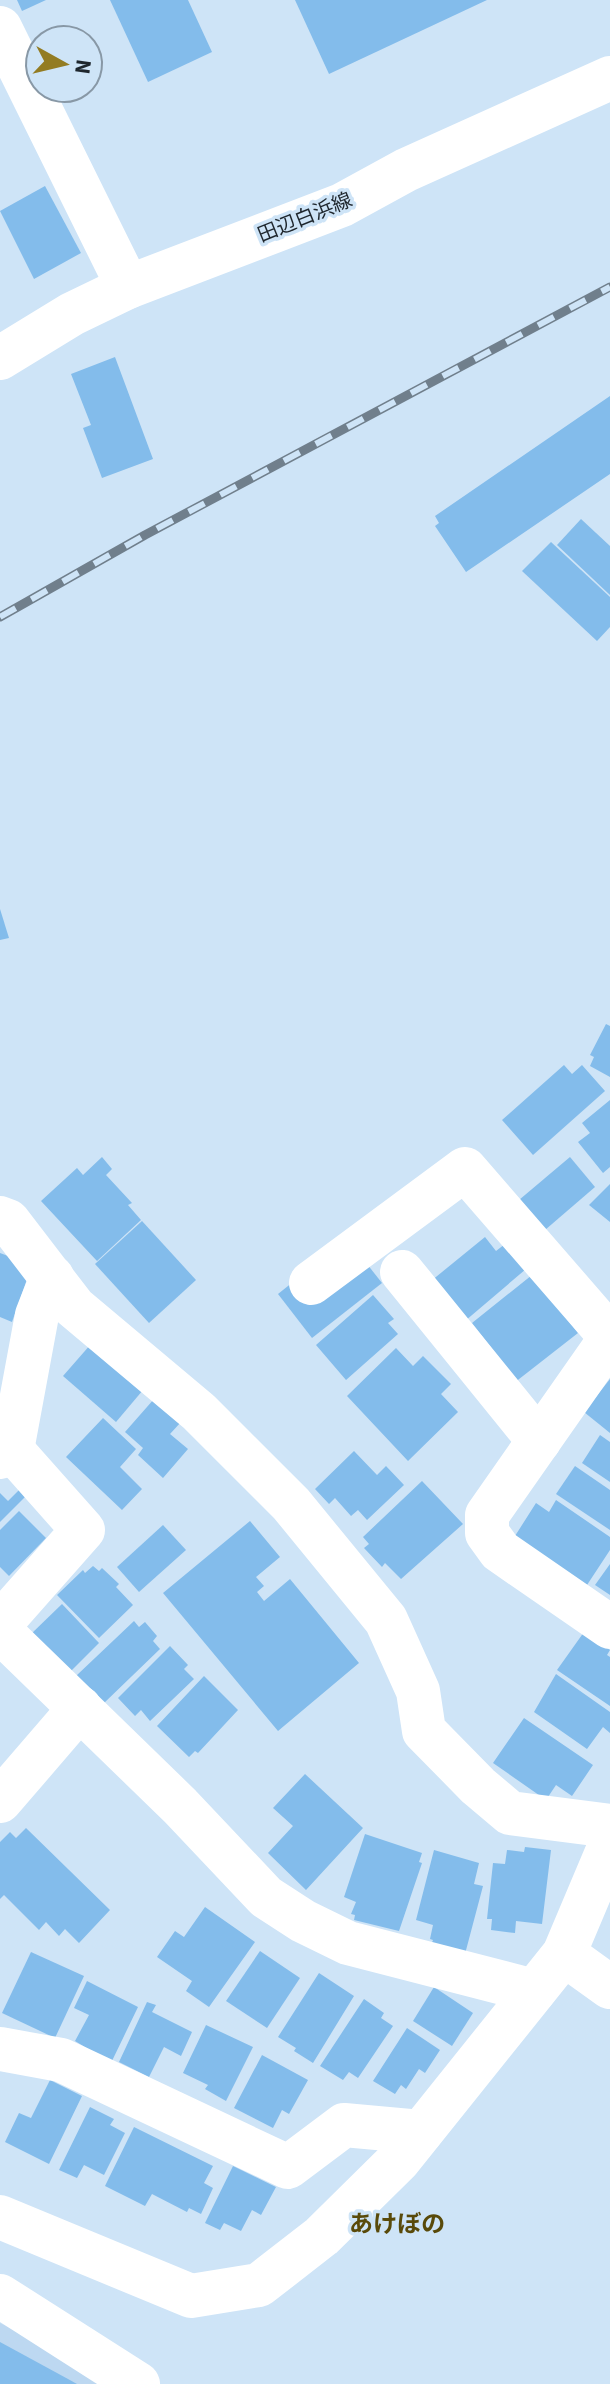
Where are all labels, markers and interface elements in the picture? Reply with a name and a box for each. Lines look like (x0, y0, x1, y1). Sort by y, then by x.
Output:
north arrow (24, 24, 104, 104)
text: N (66, 57, 100, 76)
street label: 田辺白浜線 (253, 186, 357, 250)
district label: あけぼの (349, 2207, 445, 2242)

